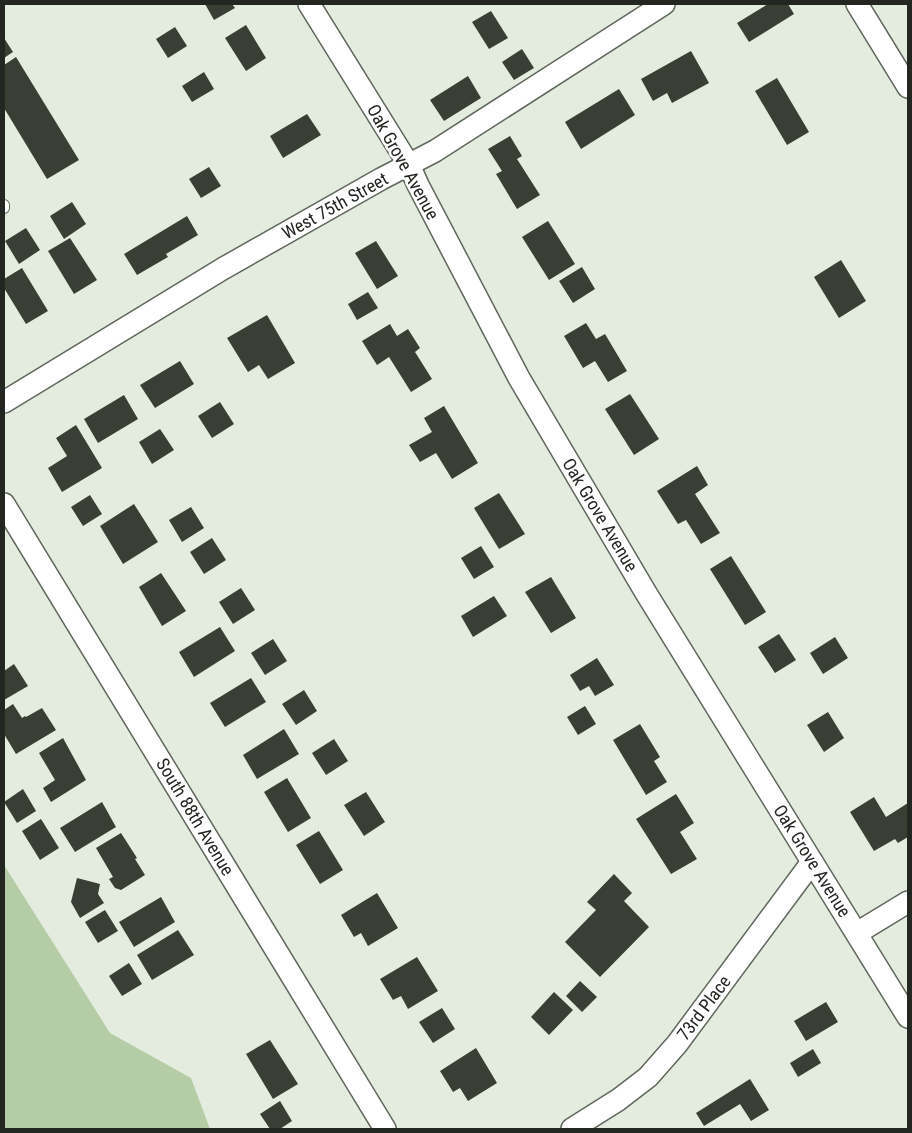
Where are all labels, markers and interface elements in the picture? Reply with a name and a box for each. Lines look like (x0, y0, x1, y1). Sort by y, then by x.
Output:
street label: Oak Grove Avenue (363, 100, 444, 223)
street label: West 75th Street (278, 168, 391, 243)
street label: Oak Grove Avenue (558, 454, 643, 575)
street label: South 88th Avenue (152, 754, 239, 879)
street label: Oak Grove Avenue (769, 801, 855, 921)
street label: 73rd Place (672, 971, 735, 1044)

